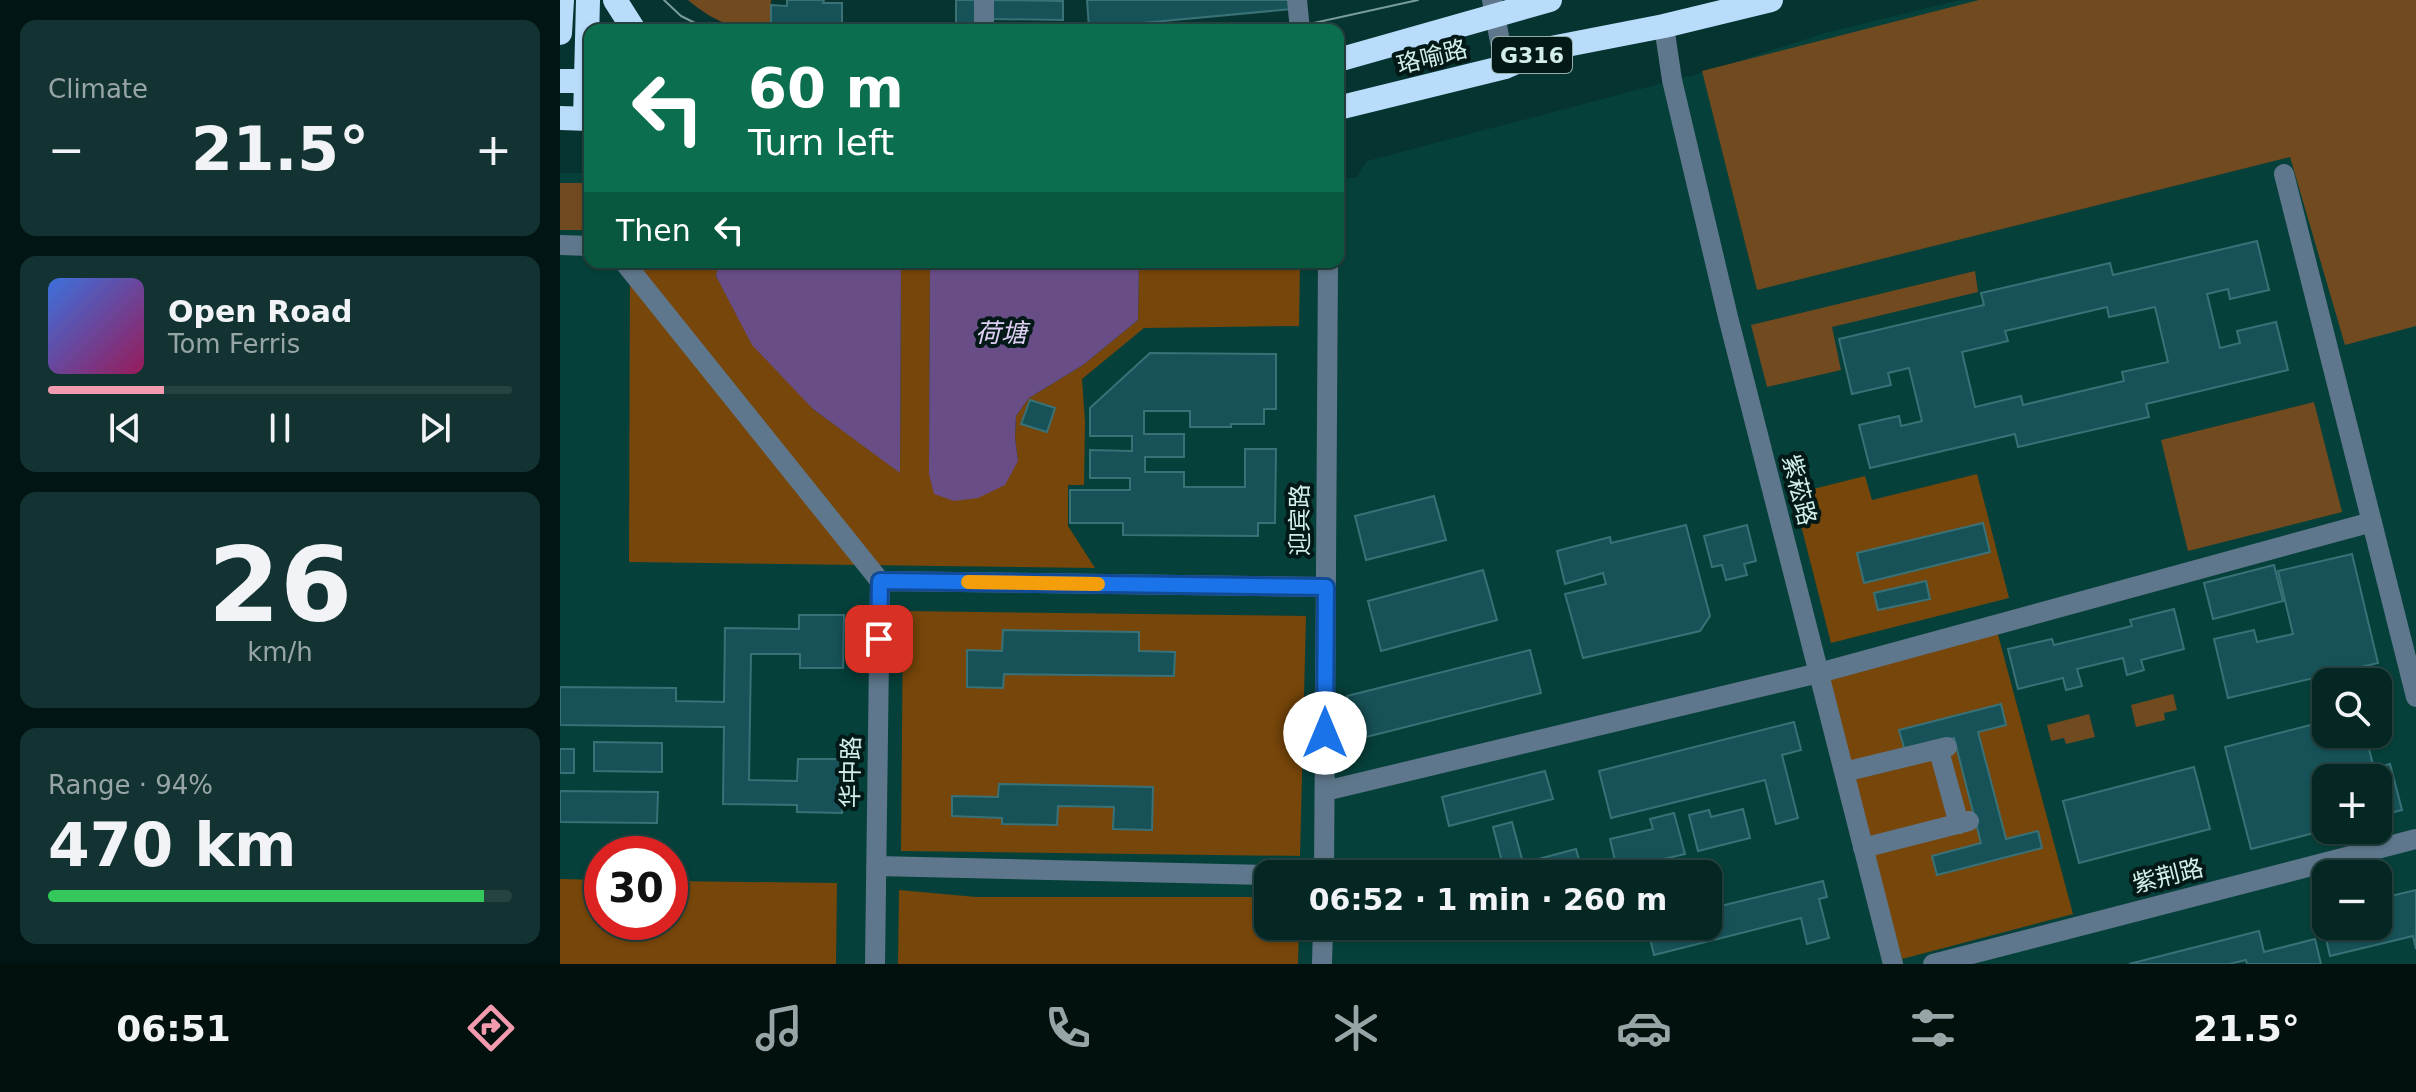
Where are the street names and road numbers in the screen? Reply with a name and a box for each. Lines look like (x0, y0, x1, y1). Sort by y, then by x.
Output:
street label: 珞喻路 (1394, 35, 1470, 79)
road number: G316 (1492, 37, 1572, 73)
street label: 紫菘路 (1777, 452, 1821, 528)
street label: 迎宾路 (1286, 484, 1314, 556)
street label: 华中路 (836, 736, 866, 808)
street label: 紫荆路 (2130, 854, 2206, 898)

